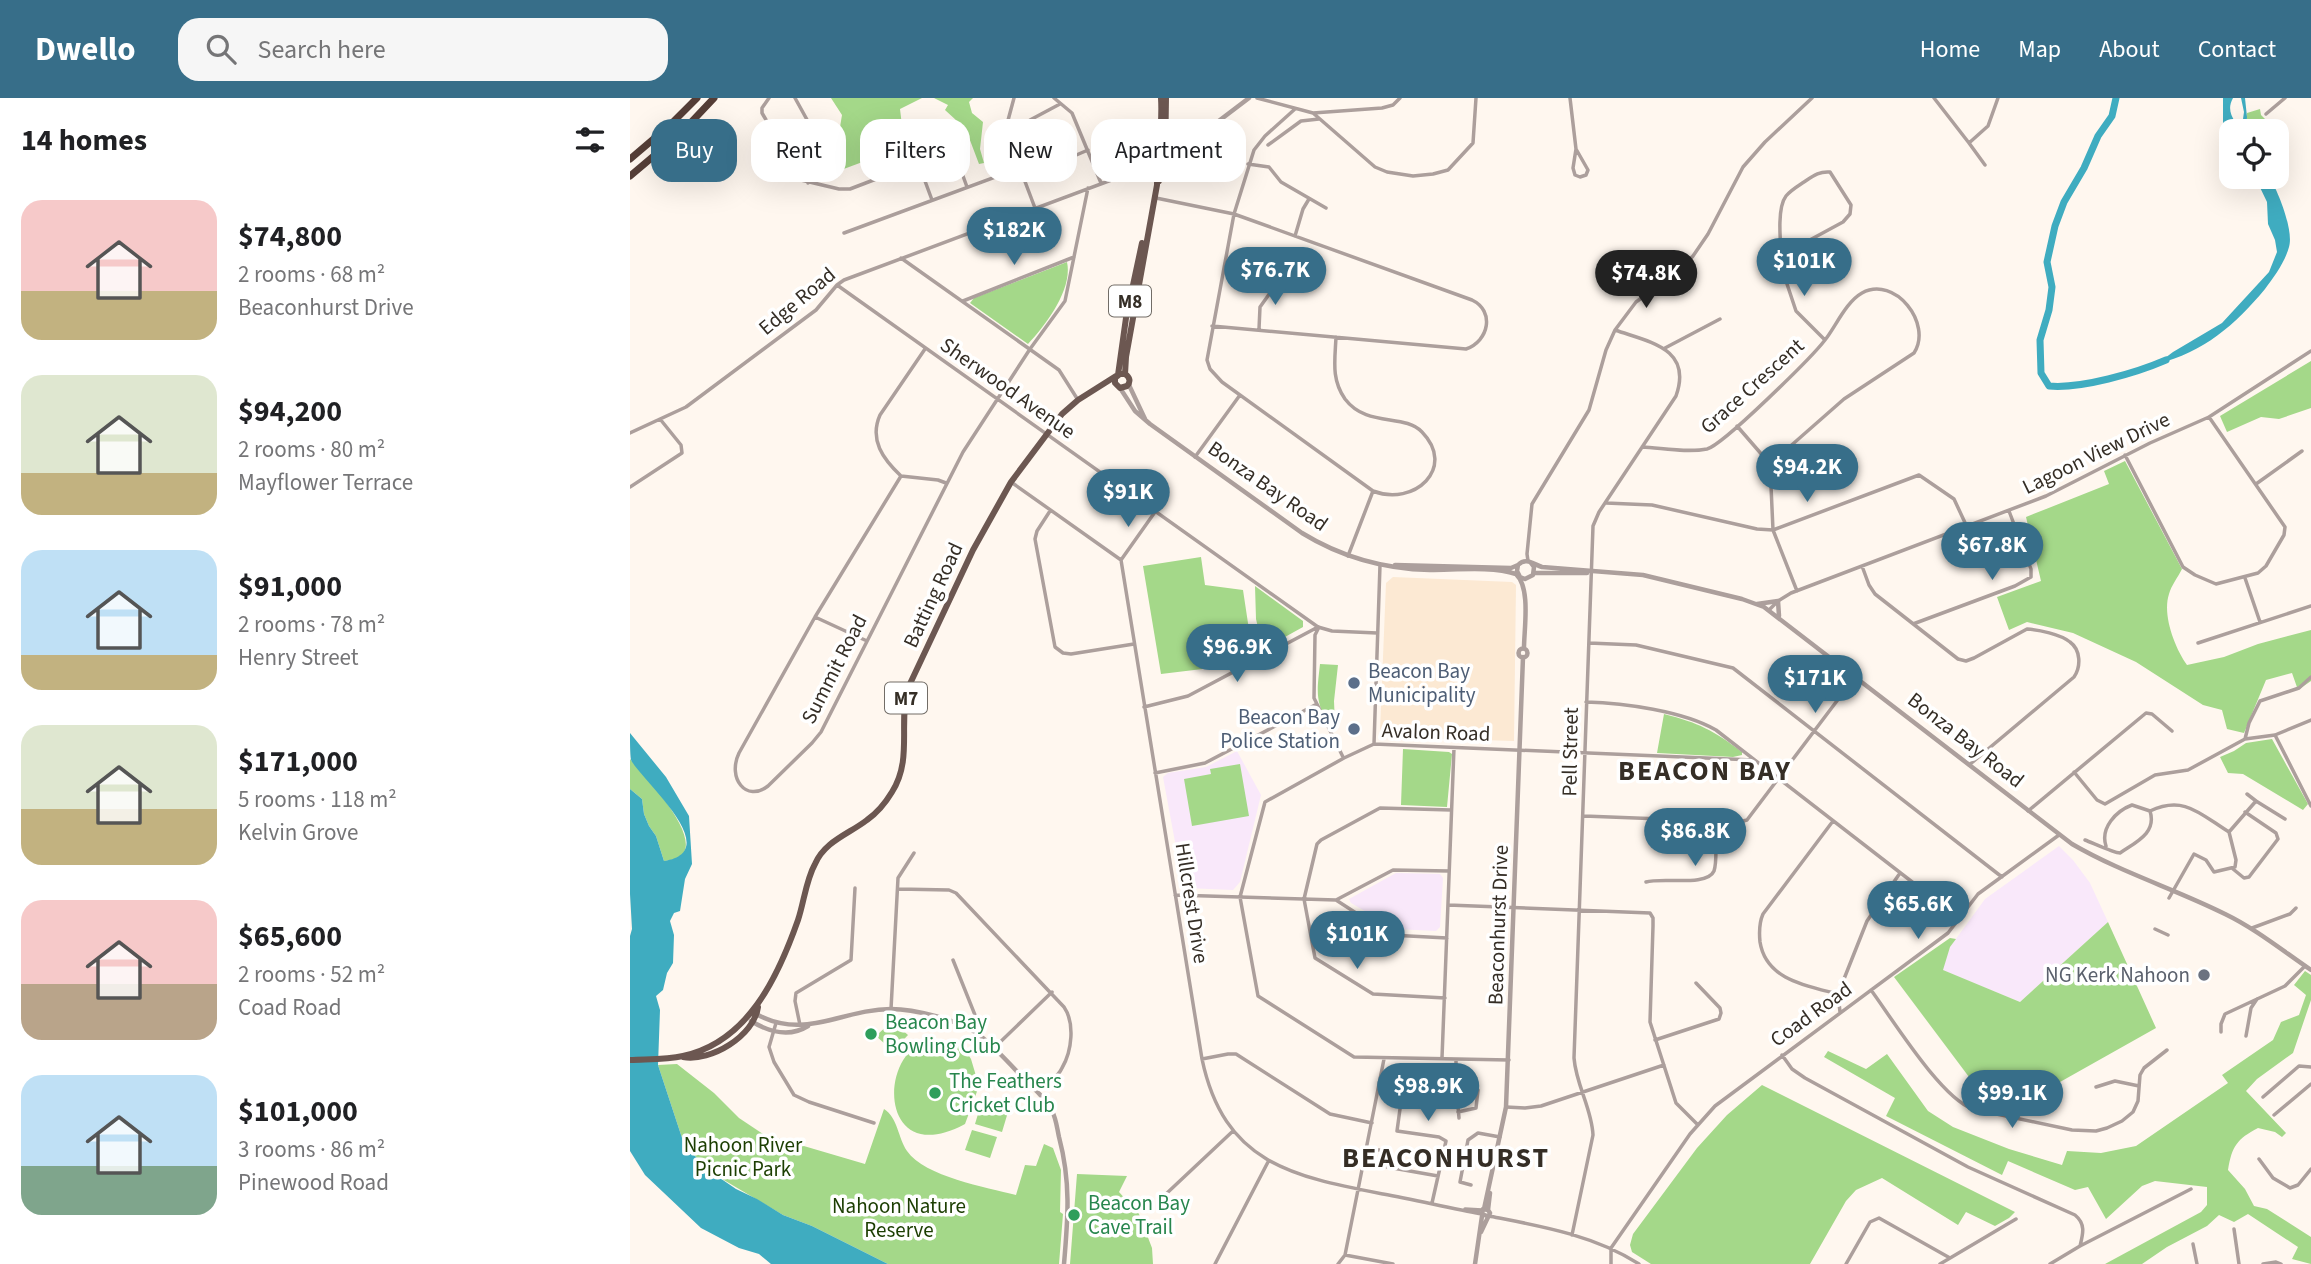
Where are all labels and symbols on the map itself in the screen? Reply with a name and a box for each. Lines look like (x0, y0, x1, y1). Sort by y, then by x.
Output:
pin: $182K (965, 208, 1063, 267)
pin: $101K (1755, 238, 1853, 298)
pin: $76.7K (1218, 248, 1332, 307)
pin: $74.8K (1589, 250, 1703, 310)
street label: Edge Road (752, 260, 842, 342)
road number: M8 (1109, 286, 1151, 316)
street label: Sherwood Avenue (934, 330, 1082, 446)
street label: Grace Crescent (1693, 331, 1811, 441)
street label: Lagoon View Drive (2017, 404, 2175, 502)
street label: Bonza Bay Road (1202, 433, 1334, 539)
pin: $94.2K (1750, 444, 1864, 504)
pin: $91K (1087, 470, 1169, 529)
pin: $67.8K (1935, 522, 2049, 582)
street label: Batting Road (896, 537, 970, 653)
street label: Summit Road (794, 609, 874, 729)
pin: $96.9K (1180, 624, 1294, 684)
place label: Beacon Bay Municipality (1368, 656, 1476, 710)
pin: $171K (1766, 656, 1864, 715)
marker: Beacon Bay Municipality (1346, 675, 1362, 691)
road number: M7 (885, 682, 927, 713)
street label: Bonza Bay Road (1901, 685, 2031, 795)
place label: Beacon Bay Police Station (1220, 702, 1340, 756)
street label: Pell Street (1554, 707, 1586, 797)
street label: Avalon Road (1381, 715, 1491, 749)
marker: Beacon Bay Police Station (1346, 721, 1362, 737)
district label: BEACON BAY (1618, 751, 1792, 791)
pin: $86.8K (1638, 808, 1752, 868)
street label: Hillcrest Drive (1168, 840, 1216, 966)
street label: Beaconhurst Drive (1480, 844, 1516, 1006)
pin: $65.6K (1861, 882, 1975, 941)
pin: $101K (1308, 912, 1406, 971)
place label: NG Kerk Nahoon (2045, 960, 2190, 990)
marker: NG Kerk Nahoon (2196, 967, 2212, 983)
street label: Coad Road (1764, 974, 1858, 1054)
place label: Beacon Bay Bowling Club (885, 1007, 1001, 1061)
marker: Beacon Bay Bowling Club (863, 1026, 879, 1042)
pin: $98.9K (1371, 1063, 1485, 1123)
place label: The Feathers Cricket Club (949, 1066, 1062, 1120)
pin: $99.1K (1955, 1070, 2069, 1130)
marker: The Feathers Cricket Club (927, 1085, 943, 1101)
park label: Nahoon River Picnic Park (684, 1130, 803, 1184)
district label: BEACONHURST (1342, 1138, 1550, 1178)
place label: Beacon Bay Cave Trail (1088, 1188, 1190, 1242)
park label: Nahoon Nature Reserve (832, 1191, 966, 1245)
marker: Beacon Bay Cave Trail (1066, 1207, 1082, 1223)

